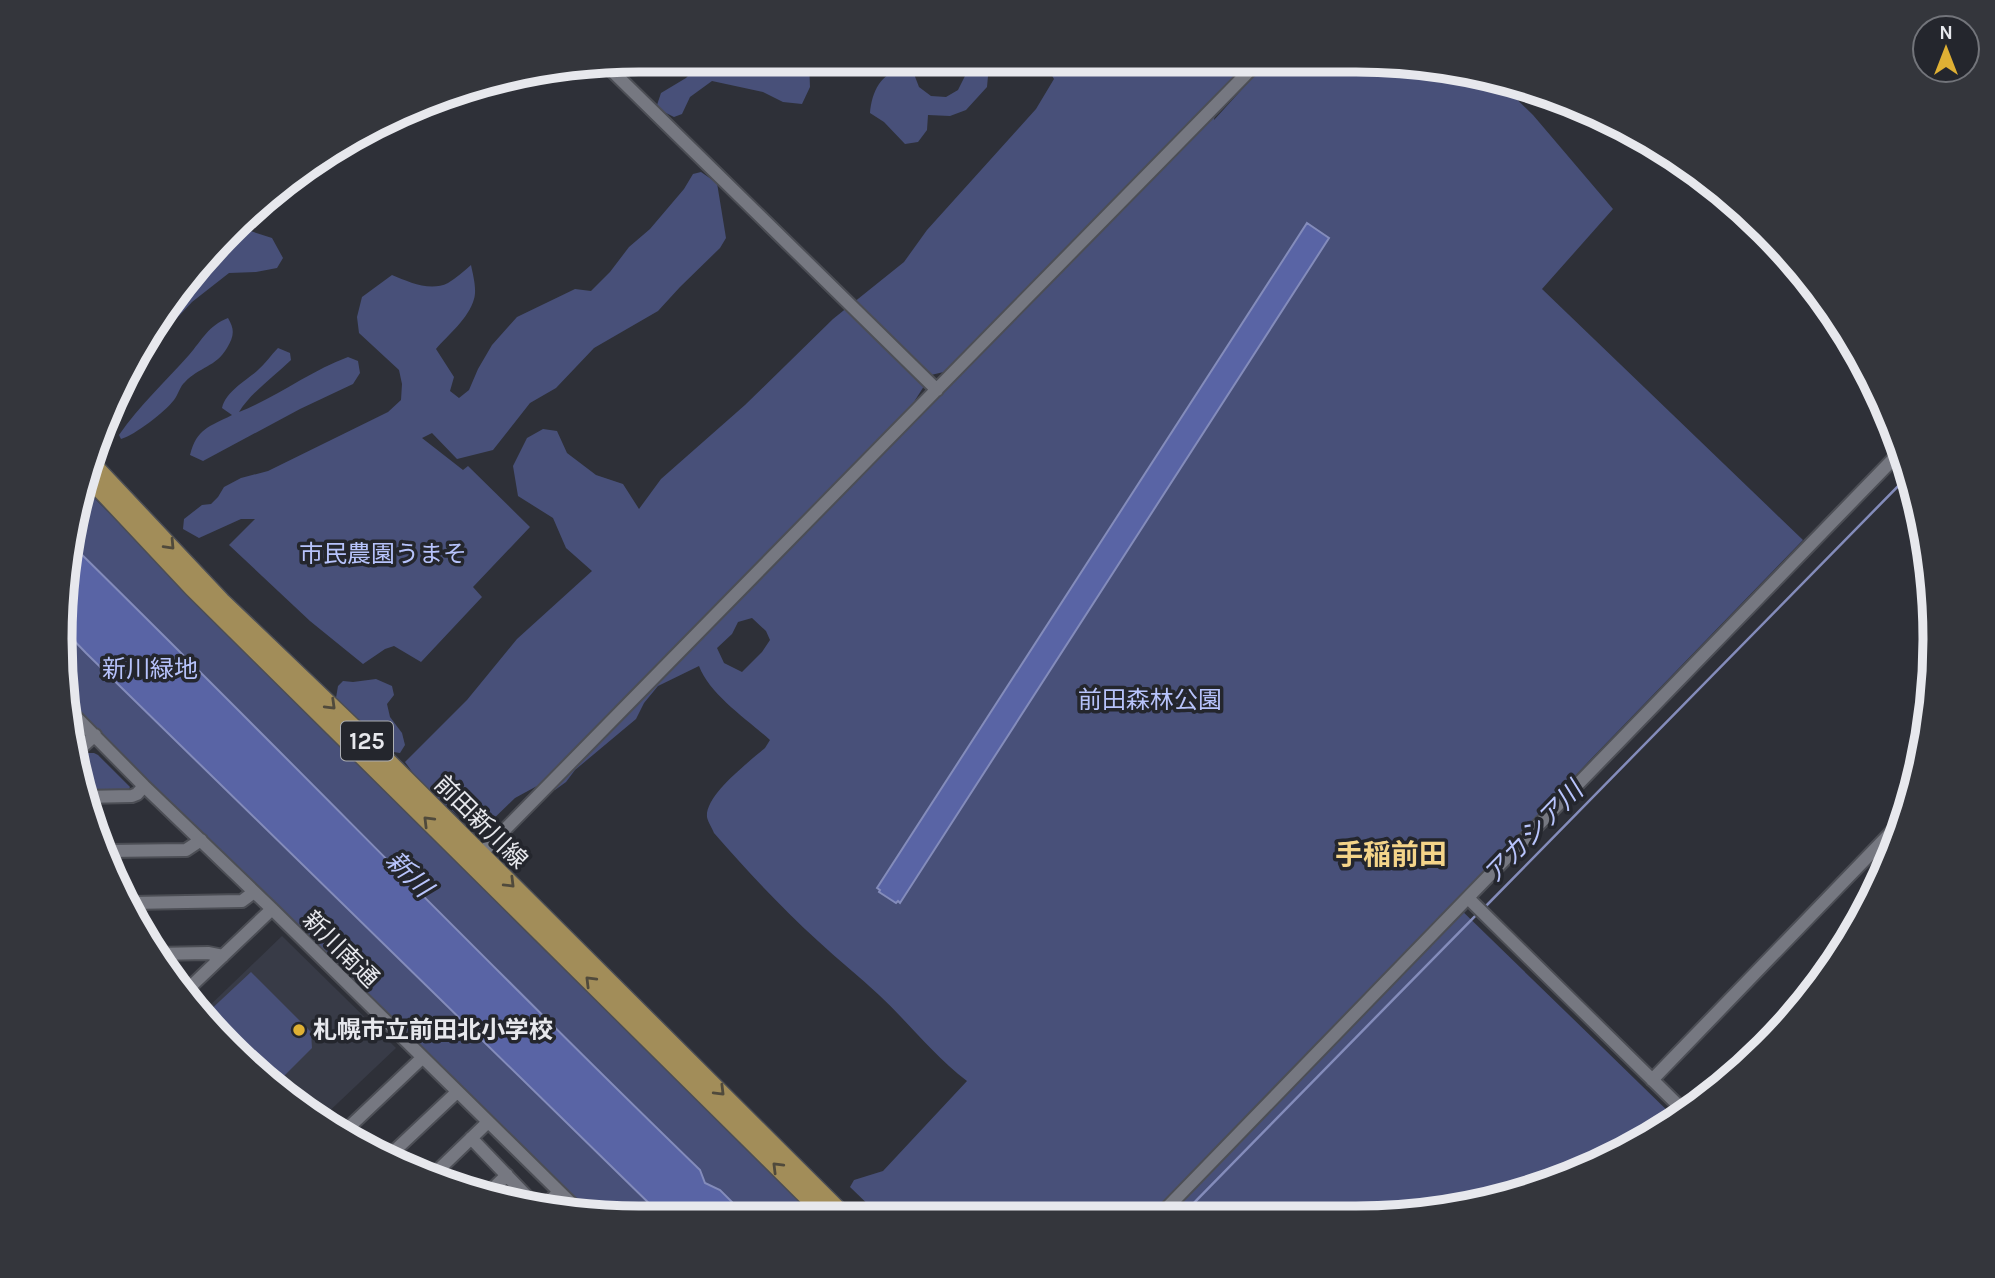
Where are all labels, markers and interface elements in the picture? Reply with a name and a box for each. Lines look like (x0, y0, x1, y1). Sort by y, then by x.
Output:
north arrow (1911, 14, 1981, 84)
text: N (1939, 22, 1953, 44)
one-way arrow (161, 537, 174, 550)
park label: 市民農園うまそ (299, 540, 467, 568)
park label: 新川緑地 (102, 655, 198, 683)
park label: 前田森林公園 (1078, 686, 1222, 714)
one-way arrow (322, 697, 335, 710)
road number: 125 (341, 722, 393, 761)
street label: 前田新川線 (429, 770, 533, 874)
water label: アカシア川 (1477, 773, 1591, 891)
one-way arrow (423, 817, 436, 830)
district label: 手稲前田 (1335, 838, 1447, 871)
water label: 新川 (380, 845, 440, 905)
one-way arrow (502, 874, 515, 887)
street label: 新川南通 (297, 905, 385, 993)
one-way arrow (585, 977, 598, 990)
place label: 札幌市立前田北小学校 (313, 1016, 553, 1044)
marker: 札幌市立前田北小学校 (291, 1022, 307, 1038)
one-way arrow (712, 1083, 725, 1096)
one-way arrow (772, 1162, 785, 1175)

